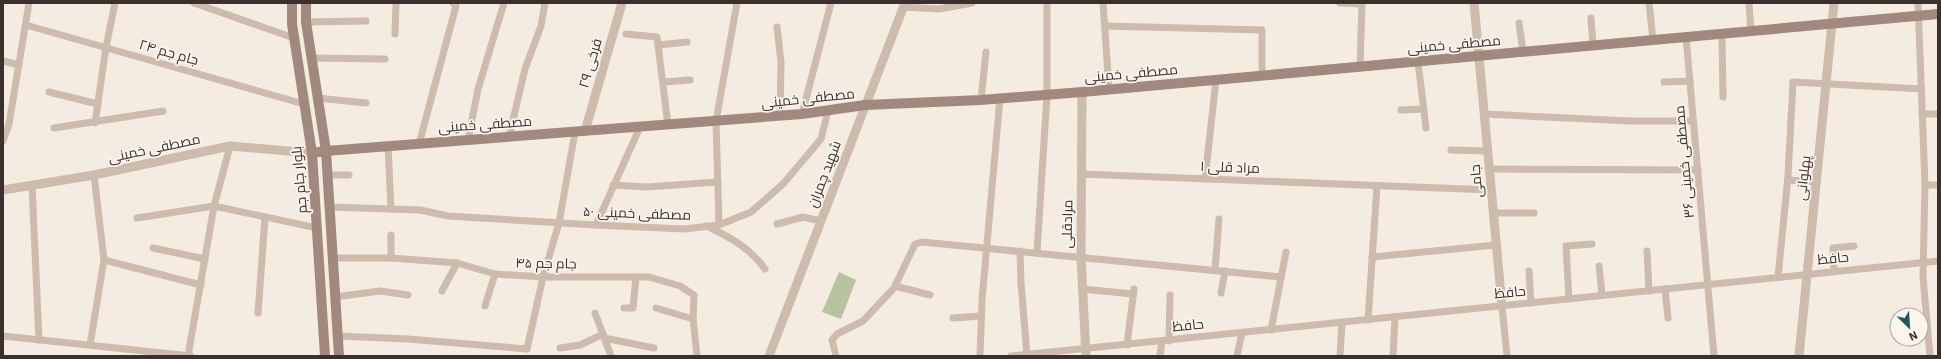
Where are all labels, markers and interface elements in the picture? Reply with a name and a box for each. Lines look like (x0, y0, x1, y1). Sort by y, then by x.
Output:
street label: مصطفی خمینی (1406, 31, 1502, 57)
street label: جام جم ۲۴ (137, 35, 201, 70)
street label: فرخی ۲۹ (574, 36, 606, 90)
street label: مصطفی خمینی (1083, 60, 1179, 86)
street label: مصطفی خمینی (760, 84, 856, 112)
street label: مصطفی خمینی ۳۶ (1670, 105, 1698, 219)
street label: مصطفی خمینی (438, 112, 532, 136)
street label: مصطفی خمینی (106, 129, 202, 167)
street label: شهید چمران (803, 138, 846, 210)
street label: بلوار جام جم (287, 145, 312, 215)
street label: پهلوانی (1792, 154, 1815, 202)
street label: مراد قلی ۱ (1200, 157, 1260, 177)
street label: جامی (1466, 164, 1486, 198)
street label: مرادقلی (1058, 199, 1076, 249)
street label: مصطفی خمینی ۵۰ (583, 202, 691, 224)
street label: حافظ (1816, 247, 1850, 269)
street label: جام جم ۴۵ (515, 253, 577, 274)
street label: حافظ (1493, 281, 1527, 303)
north arrow (1889, 307, 1929, 347)
street label: حافظ (1171, 314, 1205, 336)
text: N (1907, 328, 1920, 344)

